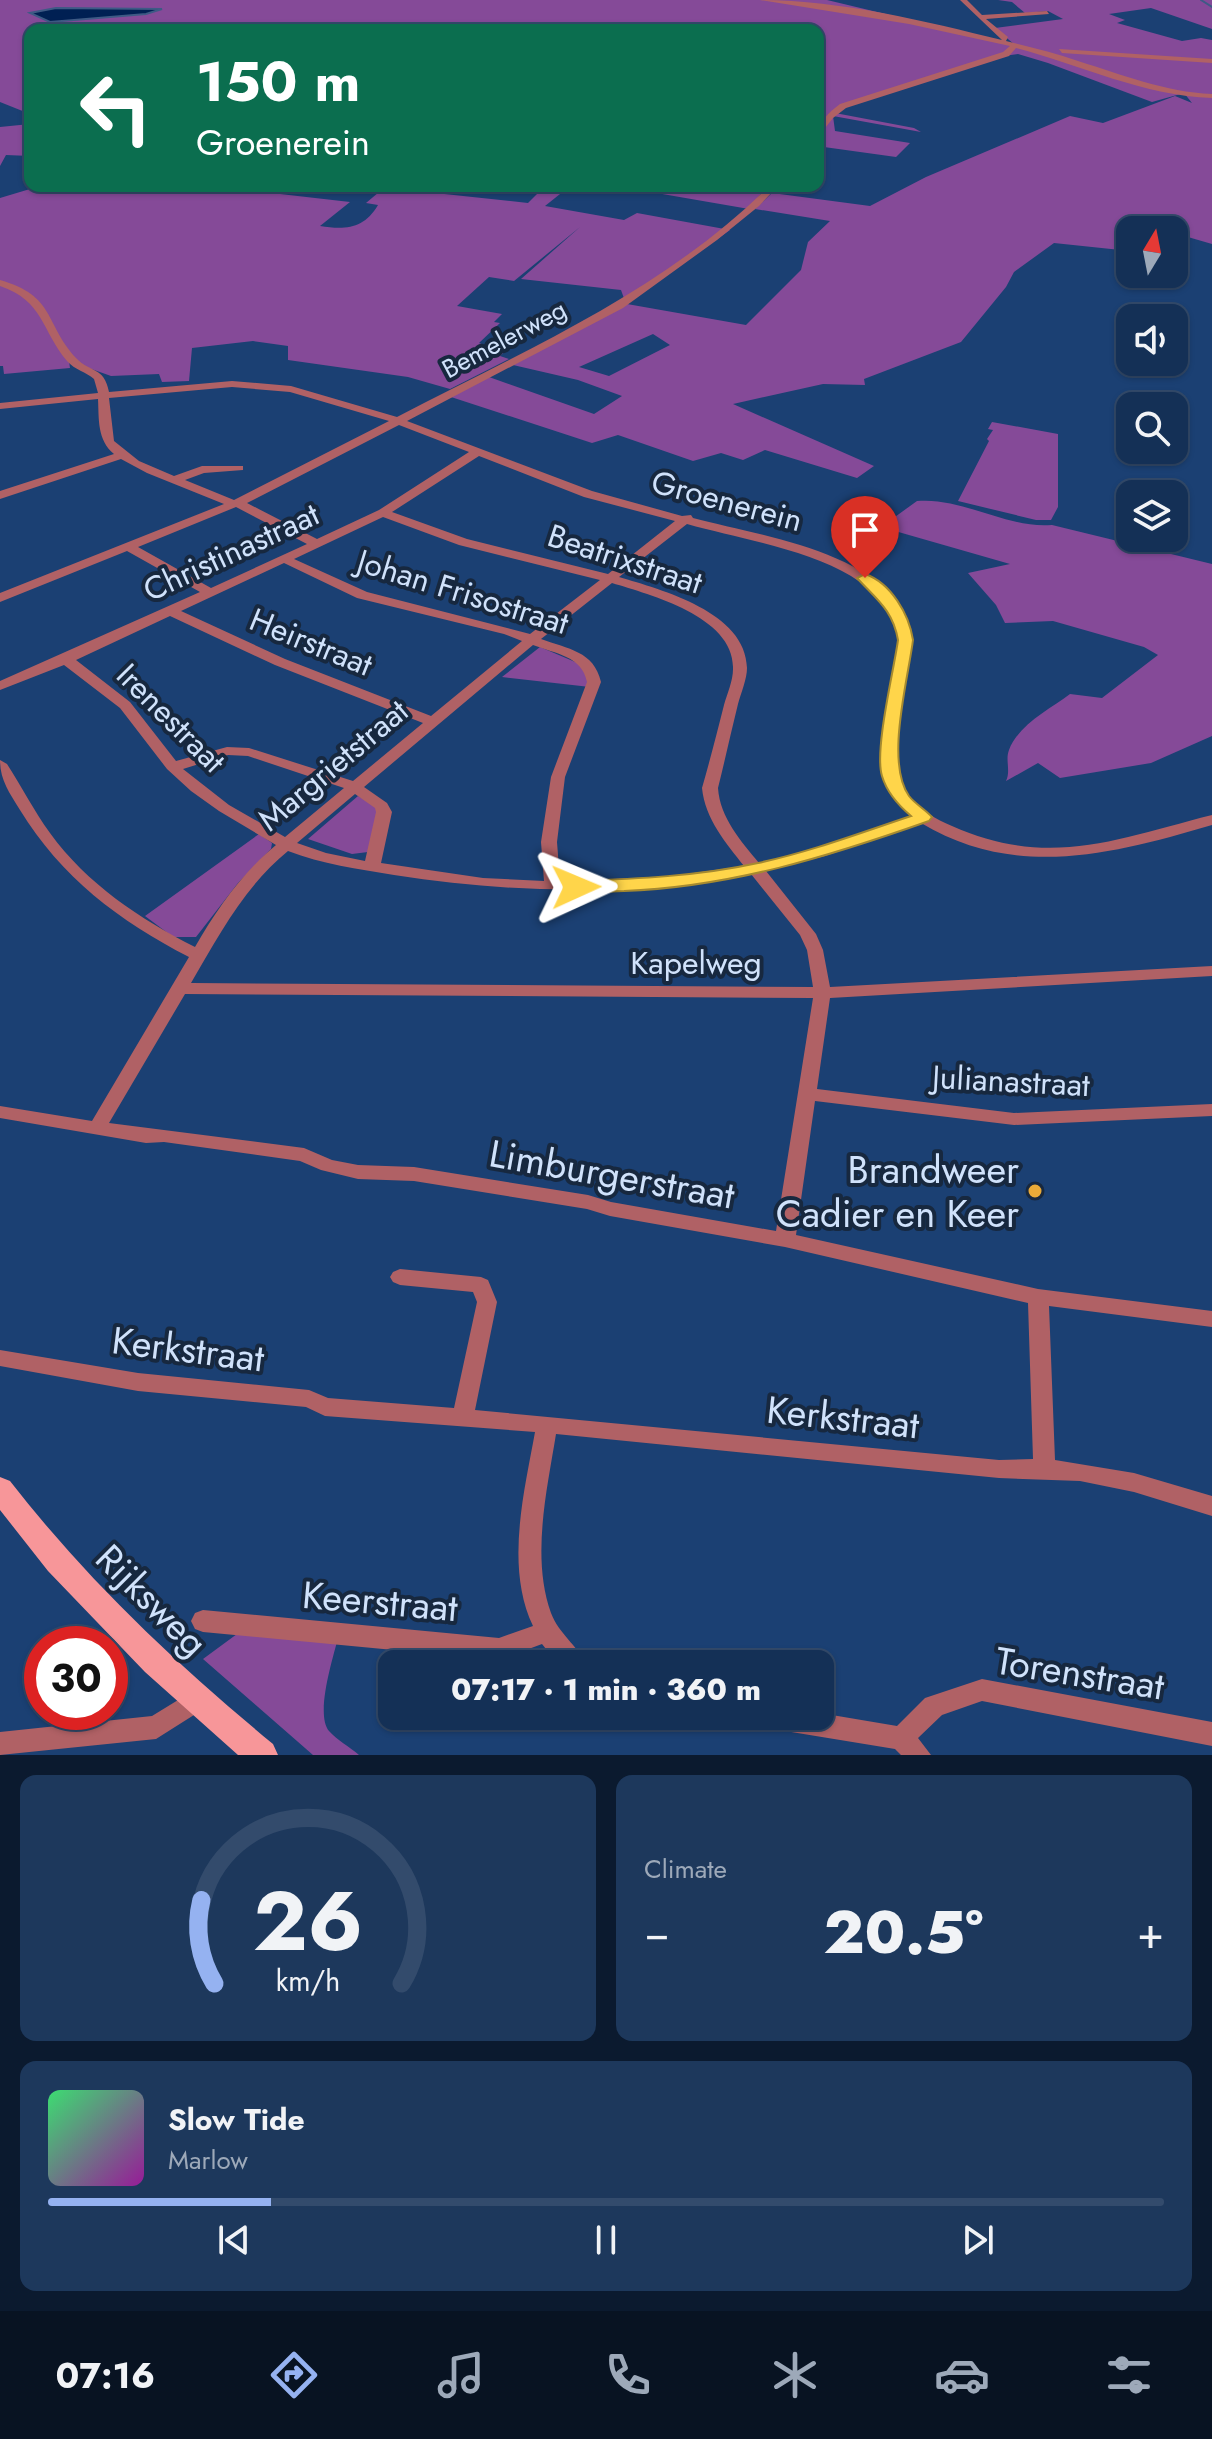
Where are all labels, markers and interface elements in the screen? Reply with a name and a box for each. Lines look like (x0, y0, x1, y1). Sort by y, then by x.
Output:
text: 150 m (196, 41, 360, 122)
icon: left (64, 56, 168, 160)
text: Groenerein (196, 116, 370, 168)
north arrow (1116, 216, 1188, 288)
map controls (1116, 216, 1188, 552)
street label: Bemelerweg (435, 290, 573, 388)
button: sound (1116, 304, 1188, 376)
button: search (1116, 392, 1188, 464)
street label: Groenerein (646, 459, 808, 543)
button: layers (1116, 480, 1188, 552)
street label: Christinastraat (136, 491, 327, 613)
pin (831, 496, 899, 578)
icon: arrive (843, 508, 887, 552)
street label: Beatrixstraat (542, 512, 709, 606)
street label: Johan Frisostraat (348, 537, 575, 646)
street label: Heirstraat (243, 597, 380, 688)
street label: Irenestraat (106, 653, 236, 783)
street label: Margrietstraat (248, 688, 418, 842)
position arrow (534, 845, 618, 929)
street label: Kapelweg (630, 940, 762, 986)
street label: Julianastraat (927, 1054, 1091, 1108)
street label: Limburgerstraat (485, 1125, 739, 1223)
place label: Brandweer Cadier en Keer (776, 1142, 1019, 1241)
marker: Brandweer Cadier en Keer (1026, 1182, 1044, 1200)
street label: Kerkstraat (109, 1312, 267, 1386)
street label: Kerkstraat (764, 1382, 922, 1452)
street label: Rijksweg (83, 1531, 221, 1669)
street label: Keerstraat (300, 1567, 460, 1635)
speed limit sign: 30 (24, 1626, 128, 1730)
street label: Torenstraat (992, 1633, 1168, 1713)
text: 07:17 · 1 min · 360 m (451, 1668, 761, 1711)
text: Climate (644, 1850, 727, 1888)
text: 26 (253, 1861, 363, 1981)
text: 20.5° (824, 1889, 983, 1976)
text: − (644, 1901, 670, 1965)
text: + (1137, 1901, 1164, 1965)
text: km/h (276, 1960, 340, 2002)
text: Slow Tide (168, 2098, 305, 2141)
text: Marlow (168, 2141, 248, 2179)
icon: previous (212, 2218, 256, 2262)
icon: pause (584, 2218, 628, 2262)
icon: next (956, 2218, 1000, 2262)
icon: directions (266, 2347, 322, 2403)
icon: music (433, 2347, 489, 2403)
icon: phone (600, 2347, 656, 2403)
icon: climate (767, 2347, 823, 2403)
icon: car (934, 2347, 990, 2403)
icon: filters (1101, 2347, 1157, 2403)
text: 07:16 (55, 2349, 155, 2401)

